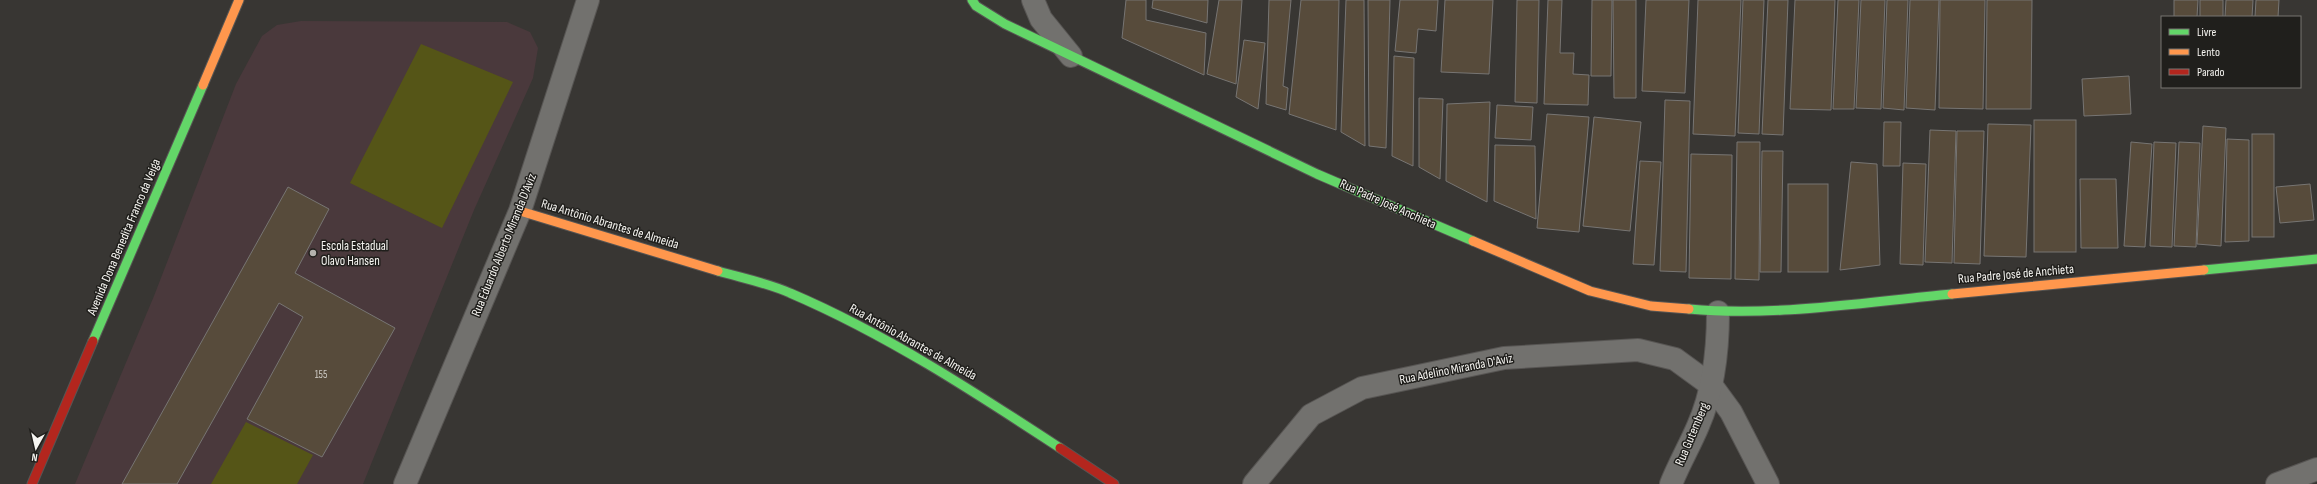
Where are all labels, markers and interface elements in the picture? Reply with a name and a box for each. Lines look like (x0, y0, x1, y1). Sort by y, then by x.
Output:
legend (2161, 16, 2301, 88)
text: Livre (2197, 25, 2217, 40)
text: Lento (2197, 45, 2220, 60)
text: Parado (2197, 65, 2224, 80)
street label: Avenida Dona Benedita Franco da Veiga (83, 156, 164, 319)
street label: Rua Eduardo Alberto Miranda D'Aviz (468, 171, 540, 319)
street label: Rua Padre José Anchieta (1337, 176, 1439, 232)
street label: Rua Antônio Abrantes de Almeida (539, 195, 681, 253)
place label: Escola Estadual Olavo Hansen (321, 238, 388, 269)
marker: Escola Estadual Olavo Hansen (308, 248, 318, 258)
street label: Rua Padre José de Anchieta (1957, 261, 2075, 287)
street label: Rua Antônio Abrantes de Almeida (847, 300, 979, 384)
street label: Rua Adelino Miranda D'Aviz (1398, 350, 1514, 388)
house number: 155 (315, 368, 327, 381)
street label: Rua Gutemberg (1672, 400, 1712, 468)
north arrow (16, 428, 56, 468)
text: N (31, 451, 38, 464)

